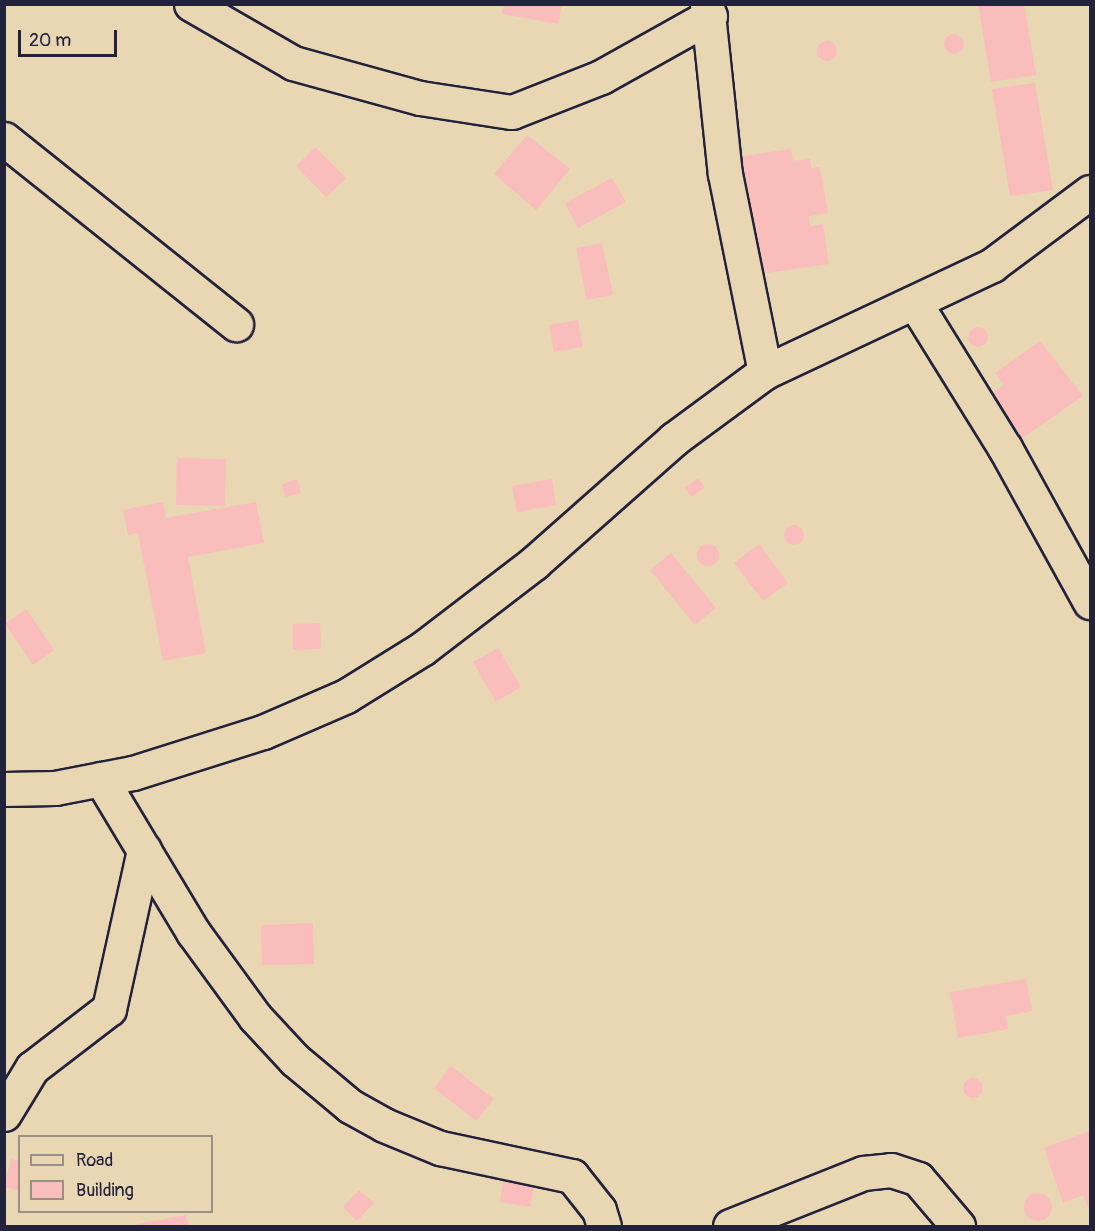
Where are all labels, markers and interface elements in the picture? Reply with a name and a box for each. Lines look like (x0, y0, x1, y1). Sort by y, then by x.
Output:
scale bar (21, 18, 120, 56)
text: 20 m (29, 29, 71, 52)
legend (18, 1135, 213, 1213)
text: Road (76, 1149, 113, 1172)
text: Building (76, 1179, 134, 1202)

